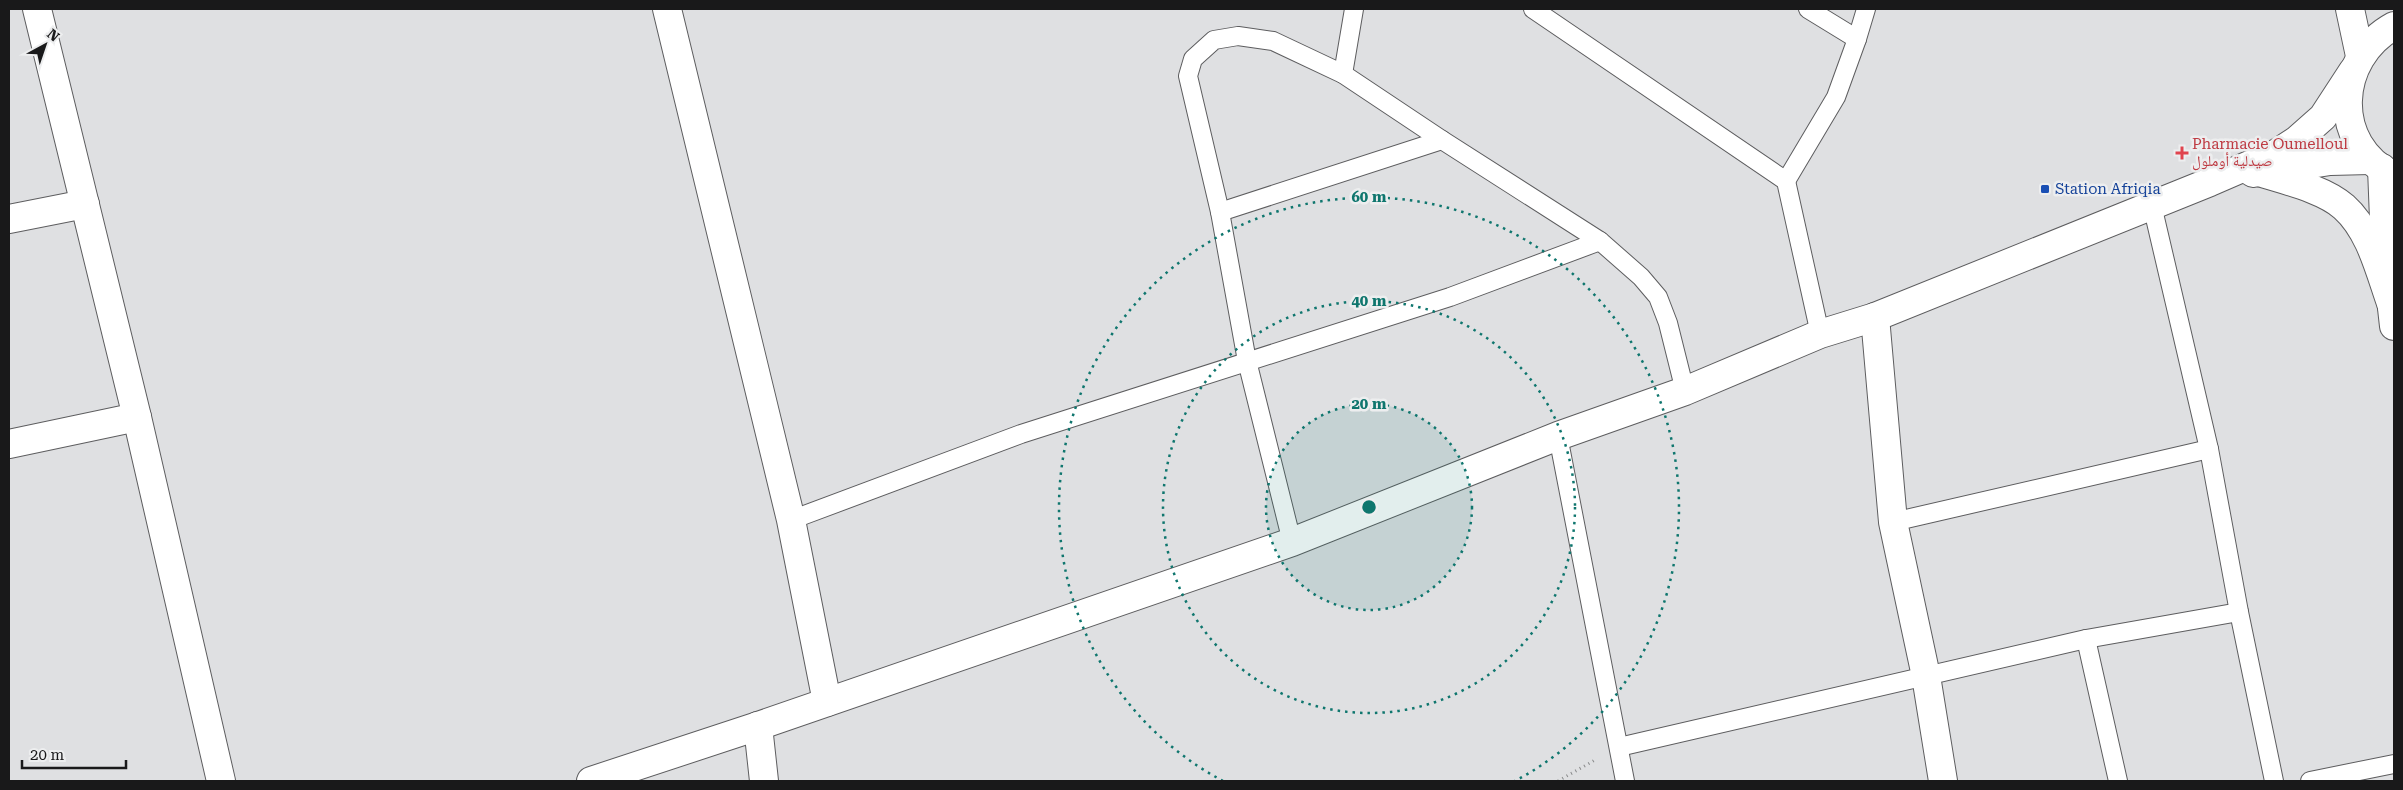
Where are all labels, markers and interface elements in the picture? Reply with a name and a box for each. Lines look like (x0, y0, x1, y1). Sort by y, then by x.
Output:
north arrow (20, 20, 70, 70)
text: N (44, 25, 63, 45)
place label: Pharmacie Oumelloul صيدلية أوملول (2192, 135, 2348, 171)
marker: Pharmacie Oumelloul صيدلية أوملول (2176, 147, 2188, 159)
place label: Station Afriqia (2055, 180, 2161, 198)
marker: Station Afriqia (2039, 183, 2051, 195)
text: 60 m (1351, 188, 1387, 206)
text: 40 m (1351, 292, 1387, 310)
text: 20 m (1351, 395, 1387, 413)
centre of rings (1360, 498, 1378, 516)
scale bar (22, 738, 126, 770)
text: 20 m (30, 746, 65, 764)

